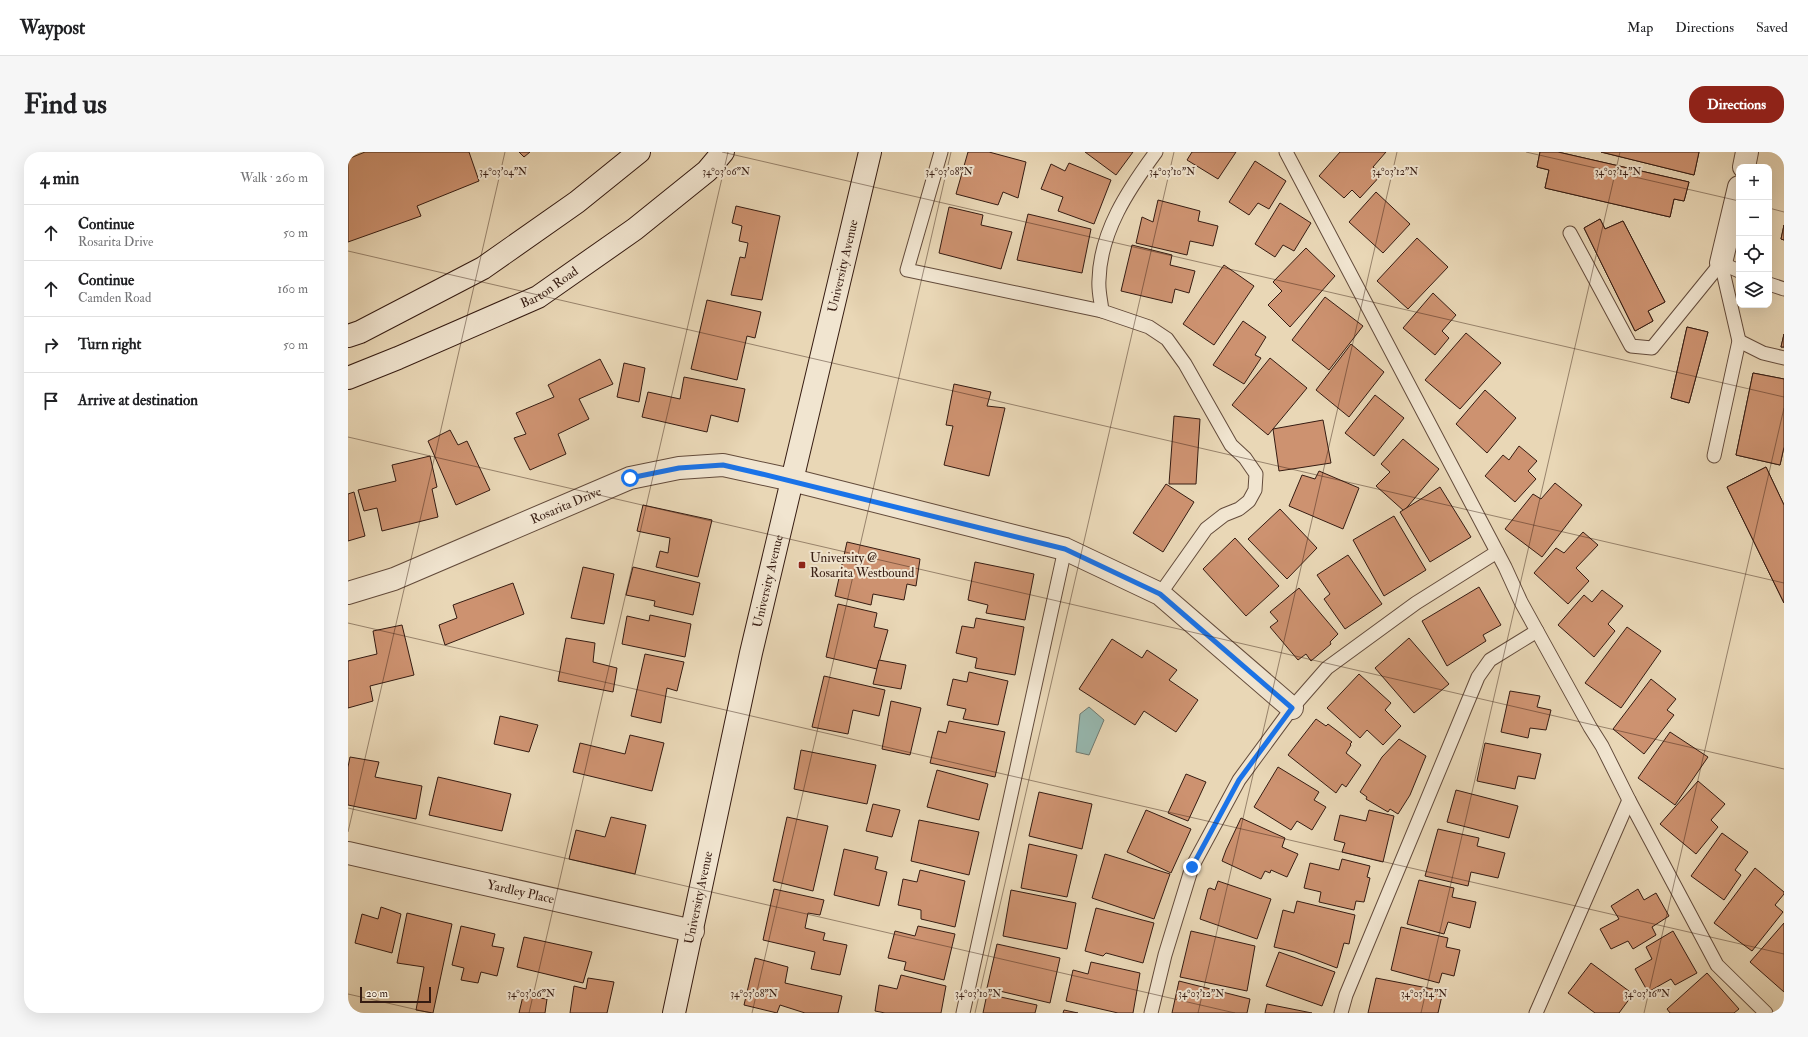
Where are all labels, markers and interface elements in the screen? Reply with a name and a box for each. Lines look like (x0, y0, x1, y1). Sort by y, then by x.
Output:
text: Waypost (20, 16, 85, 40)
text: Map (1627, 19, 1653, 36)
text: Directions (1675, 19, 1734, 36)
text: Saved (1756, 19, 1788, 36)
button: Directions (1689, 86, 1784, 123)
text: Find us (24, 87, 107, 122)
map controls (1736, 164, 1772, 308)
button: + (1736, 164, 1772, 200)
text: 34°03'04"N (479, 166, 527, 178)
text: 34°03'06"N (702, 166, 750, 178)
text: 34°03'08"N (925, 166, 973, 178)
text: 34°03'10"N (1149, 166, 1195, 178)
text: 34°03'12"N (1372, 166, 1418, 178)
text: 34°03'14"N (1595, 166, 1641, 178)
text: 4 min (40, 168, 79, 189)
text: Walk · 260 m (240, 170, 308, 186)
button: − (1736, 200, 1772, 236)
text: Continue (78, 215, 134, 234)
street label: University Avenue (824, 217, 862, 314)
icon: ahead (40, 222, 62, 244)
text: 50 m (283, 225, 308, 241)
text: Rosarita Drive (78, 234, 154, 250)
button: locate (1736, 236, 1772, 272)
street label: Barton Road (518, 263, 582, 312)
text: Continue (78, 271, 134, 290)
button: layers (1736, 272, 1772, 308)
icon: ahead (40, 278, 62, 300)
text: 160 m (277, 281, 308, 297)
text: Camden Road (78, 290, 151, 306)
icon: right (40, 334, 62, 356)
text: Turn right (78, 335, 141, 354)
text: 50 m (283, 337, 308, 353)
icon: arrive (40, 390, 62, 412)
text: Arrive at destination (78, 391, 198, 410)
route start (621, 469, 639, 487)
street label: Rosarita Drive (528, 483, 604, 528)
street label: University Avenue (749, 533, 787, 629)
place label: University @ Rosarita Westbound (810, 550, 915, 581)
marker: University @ Rosarita Westbound (797, 560, 807, 570)
street label: University Avenue (681, 849, 717, 946)
route end (1183, 858, 1201, 876)
street label: Yardley Place (485, 877, 556, 908)
scale bar (360, 985, 431, 1004)
text: 20 m (366, 987, 388, 1000)
text: 34°03'06"N (507, 988, 555, 1000)
text: 34°03'08"N (730, 988, 778, 1000)
text: 34°03'10"N (955, 988, 1001, 1000)
text: 34°03'12"N (1178, 988, 1224, 1000)
text: 34°03'14"N (1401, 988, 1447, 1000)
text: 34°03'16"N (1624, 988, 1670, 1000)

